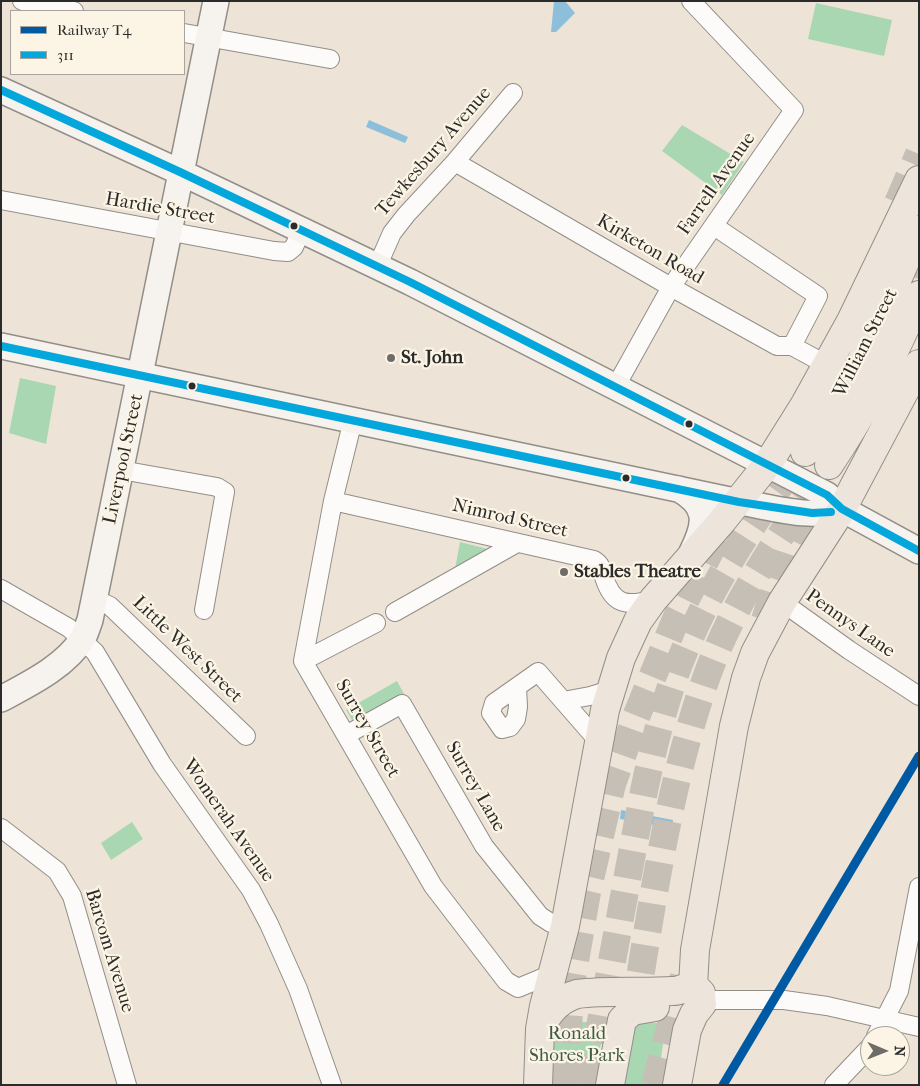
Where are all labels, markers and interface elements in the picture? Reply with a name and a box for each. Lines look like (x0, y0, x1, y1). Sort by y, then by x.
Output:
legend (10, 10, 185, 75)
text: Railway T4 (57, 21, 131, 39)
text: 311 (57, 46, 74, 64)
street label: Tewkesbury Avenue (371, 82, 497, 222)
street label: Farrell Avenue (673, 128, 761, 240)
street label: Hardie Street (103, 188, 217, 230)
street label: Kirketon Road (592, 210, 708, 290)
unlabelled marker (289, 221, 299, 231)
street label: William Street (829, 285, 903, 401)
place label: St. John (401, 347, 463, 369)
marker: St. John (385, 352, 397, 364)
unlabelled marker (187, 381, 197, 391)
street label: Liverpool Street (99, 392, 149, 526)
unlabelled marker (684, 419, 694, 429)
unlabelled marker (621, 473, 631, 483)
street label: Nimrod Street (450, 495, 570, 543)
place label: Stables Theatre (574, 561, 701, 583)
marker: Stables Theatre (558, 566, 570, 578)
street label: Pennys Lane (801, 585, 899, 663)
street label: Little West Street (127, 592, 247, 708)
street label: Surrey Street (330, 676, 404, 782)
street label: Surrey Lane (440, 738, 510, 836)
street label: Womerah Avenue (177, 755, 279, 887)
street label: Barcom Avenue (79, 886, 139, 1016)
park label: Ronald Shores Park (529, 1023, 625, 1067)
north arrow (860, 1026, 910, 1076)
text: N (891, 1046, 908, 1057)

